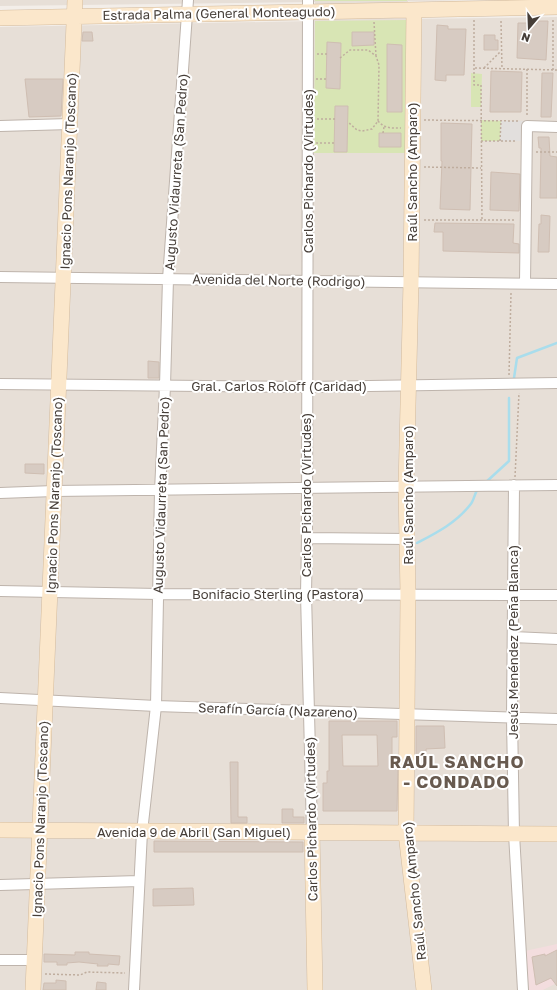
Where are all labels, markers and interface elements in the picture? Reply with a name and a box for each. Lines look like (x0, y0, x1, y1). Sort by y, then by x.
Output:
street label: Estrada Palma (General Monteagudo) (102, 3, 336, 23)
north arrow (509, 8, 549, 48)
text: N (520, 30, 532, 45)
street label: Ignacio Pons Naranjo (Toscano) (57, 72, 79, 270)
street label: Augusto Vidaurreta (San Pedro) (161, 73, 191, 271)
street label: Carlos Pichardo (Virtudes) (300, 89, 316, 253)
street label: Raúl Sancho (Amparo) (404, 102, 420, 242)
street label: Avenida del Norte (Rodrigo) (192, 270, 366, 290)
street label: Gral. Carlos Roloff (Caridad) (191, 378, 367, 394)
street label: Ignacio Pons Naranjo (Toscano) (43, 396, 65, 594)
street label: Augusto Vidaurreta (San Pedro) (150, 396, 172, 594)
street label: Carlos Pichardo (Virtudes) (298, 413, 314, 577)
street label: Raúl Sancho (Amparo) (400, 425, 416, 565)
street label: Jesús Menéndez (Peña Blanca) (505, 545, 521, 739)
street label: Bonifacio Sterling (Pastora) (192, 586, 364, 602)
street label: Serafín García (Nazareno) (198, 699, 358, 721)
street label: Ignacio Pons Naranjo (Toscano) (29, 720, 51, 918)
street label: Carlos Pichardo (Virtudes) (302, 737, 320, 901)
district label: RAÚL SANCHO - CONDADO (389, 751, 525, 792)
street label: Raúl Sancho (Amparo) (399, 821, 429, 961)
street label: Avenida 9 de Abril (San Miguel) (97, 824, 291, 840)

